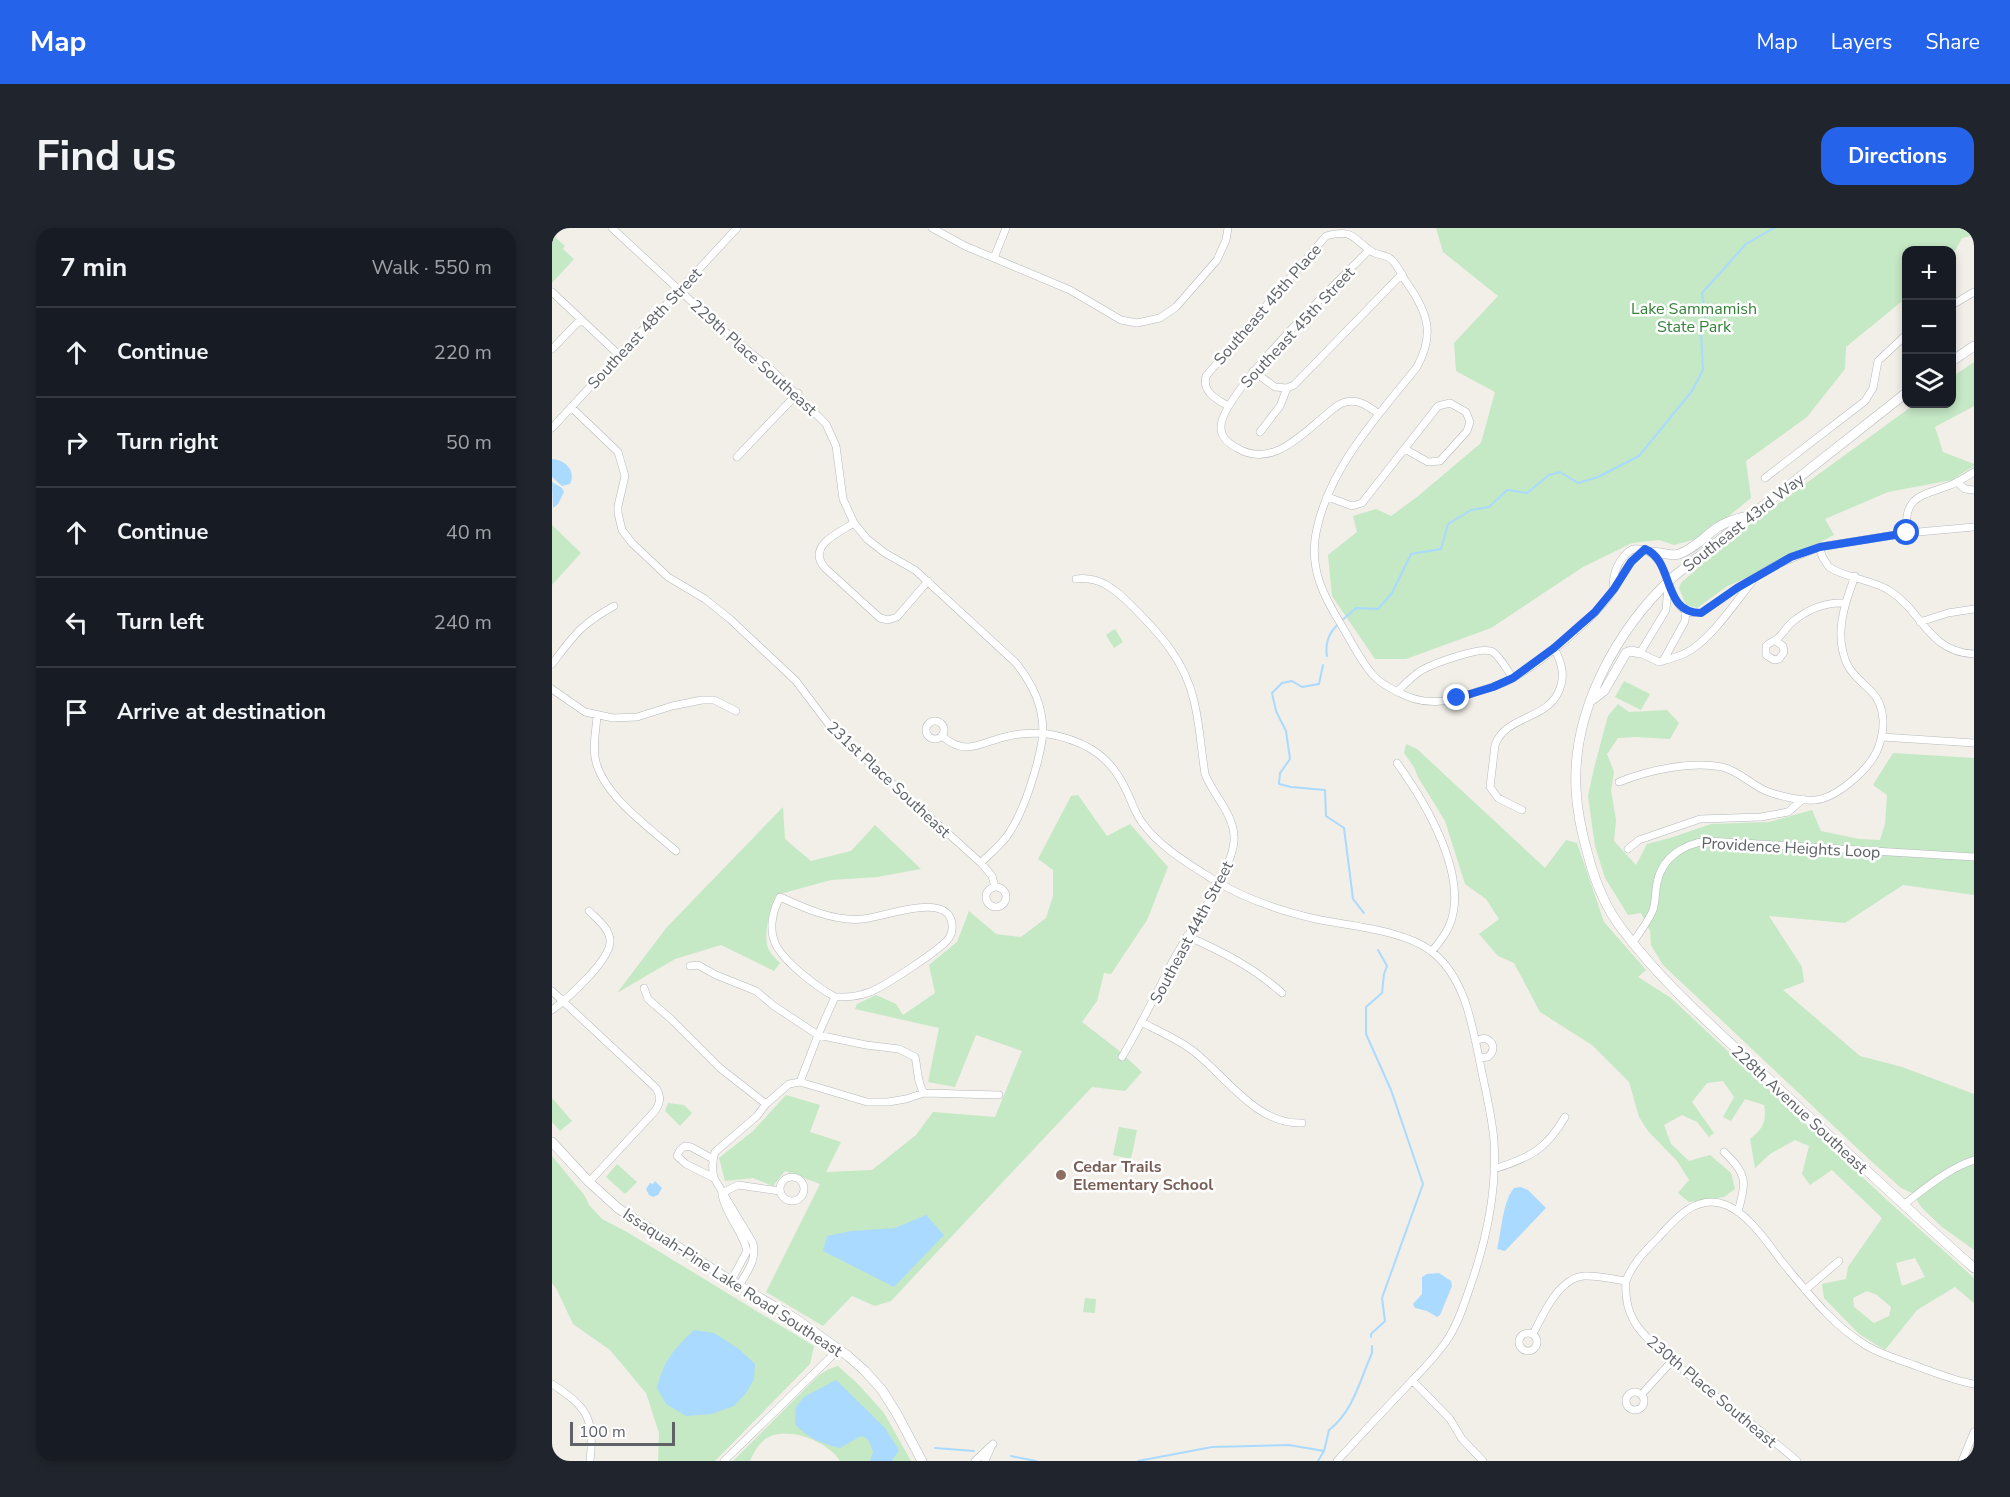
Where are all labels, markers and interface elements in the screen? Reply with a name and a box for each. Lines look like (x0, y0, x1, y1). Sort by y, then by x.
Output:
text: Map (30, 23, 86, 61)
text: Map (1756, 28, 1798, 56)
text: Layers (1831, 28, 1892, 56)
text: Share (1925, 28, 1980, 56)
button: Directions (1821, 127, 1974, 185)
text: Find us (36, 128, 176, 185)
street label: Southeast 45th Place (1209, 239, 1327, 370)
map controls (1902, 246, 1956, 408)
button: + (1902, 246, 1956, 300)
text: 7 min (60, 250, 127, 285)
text: Walk · 550 m (372, 254, 492, 281)
street label: Southeast 45th Street (1236, 262, 1360, 393)
street label: Southeast 48th Street (583, 263, 707, 394)
street label: 229th Place Southeast (685, 295, 822, 421)
park label: Lake Sammamish State Park (1631, 298, 1757, 338)
button: − (1902, 300, 1956, 354)
icon: ahead (60, 336, 93, 369)
text: Continue (117, 337, 208, 367)
text: 220 m (434, 339, 492, 366)
button: layers (1902, 354, 1956, 408)
icon: right (60, 426, 93, 459)
text: Turn right (117, 427, 218, 457)
text: 50 m (446, 429, 492, 456)
street label: Southeast 43rd Way (1678, 468, 1809, 577)
icon: ahead (60, 516, 93, 549)
text: Continue (117, 517, 208, 547)
text: 40 m (446, 519, 492, 546)
route start (1893, 519, 1919, 545)
icon: left (60, 606, 93, 639)
text: Turn left (117, 607, 204, 637)
text: 240 m (434, 609, 492, 636)
route end (1443, 684, 1469, 710)
icon: arrive (60, 696, 93, 729)
text: Arrive at destination (117, 697, 326, 727)
street label: 231st Place Southeast (822, 716, 955, 843)
street label: Providence Heights Loop (1701, 832, 1881, 864)
street label: Southeast 44th Street (1145, 857, 1239, 1008)
street label: 228th Avenue Southeast (1726, 1041, 1872, 1179)
place label: Cedar Trails Elementary School (1073, 1156, 1213, 1196)
marker: Cedar Trails Elementary School (1054, 1168, 1068, 1182)
street label: Issaquah-Pine Lake Road Southeast (618, 1203, 847, 1362)
street label: 230th Place Southeast (1642, 1331, 1781, 1453)
scale bar (570, 1419, 675, 1446)
text: 100 m (579, 1421, 626, 1443)

